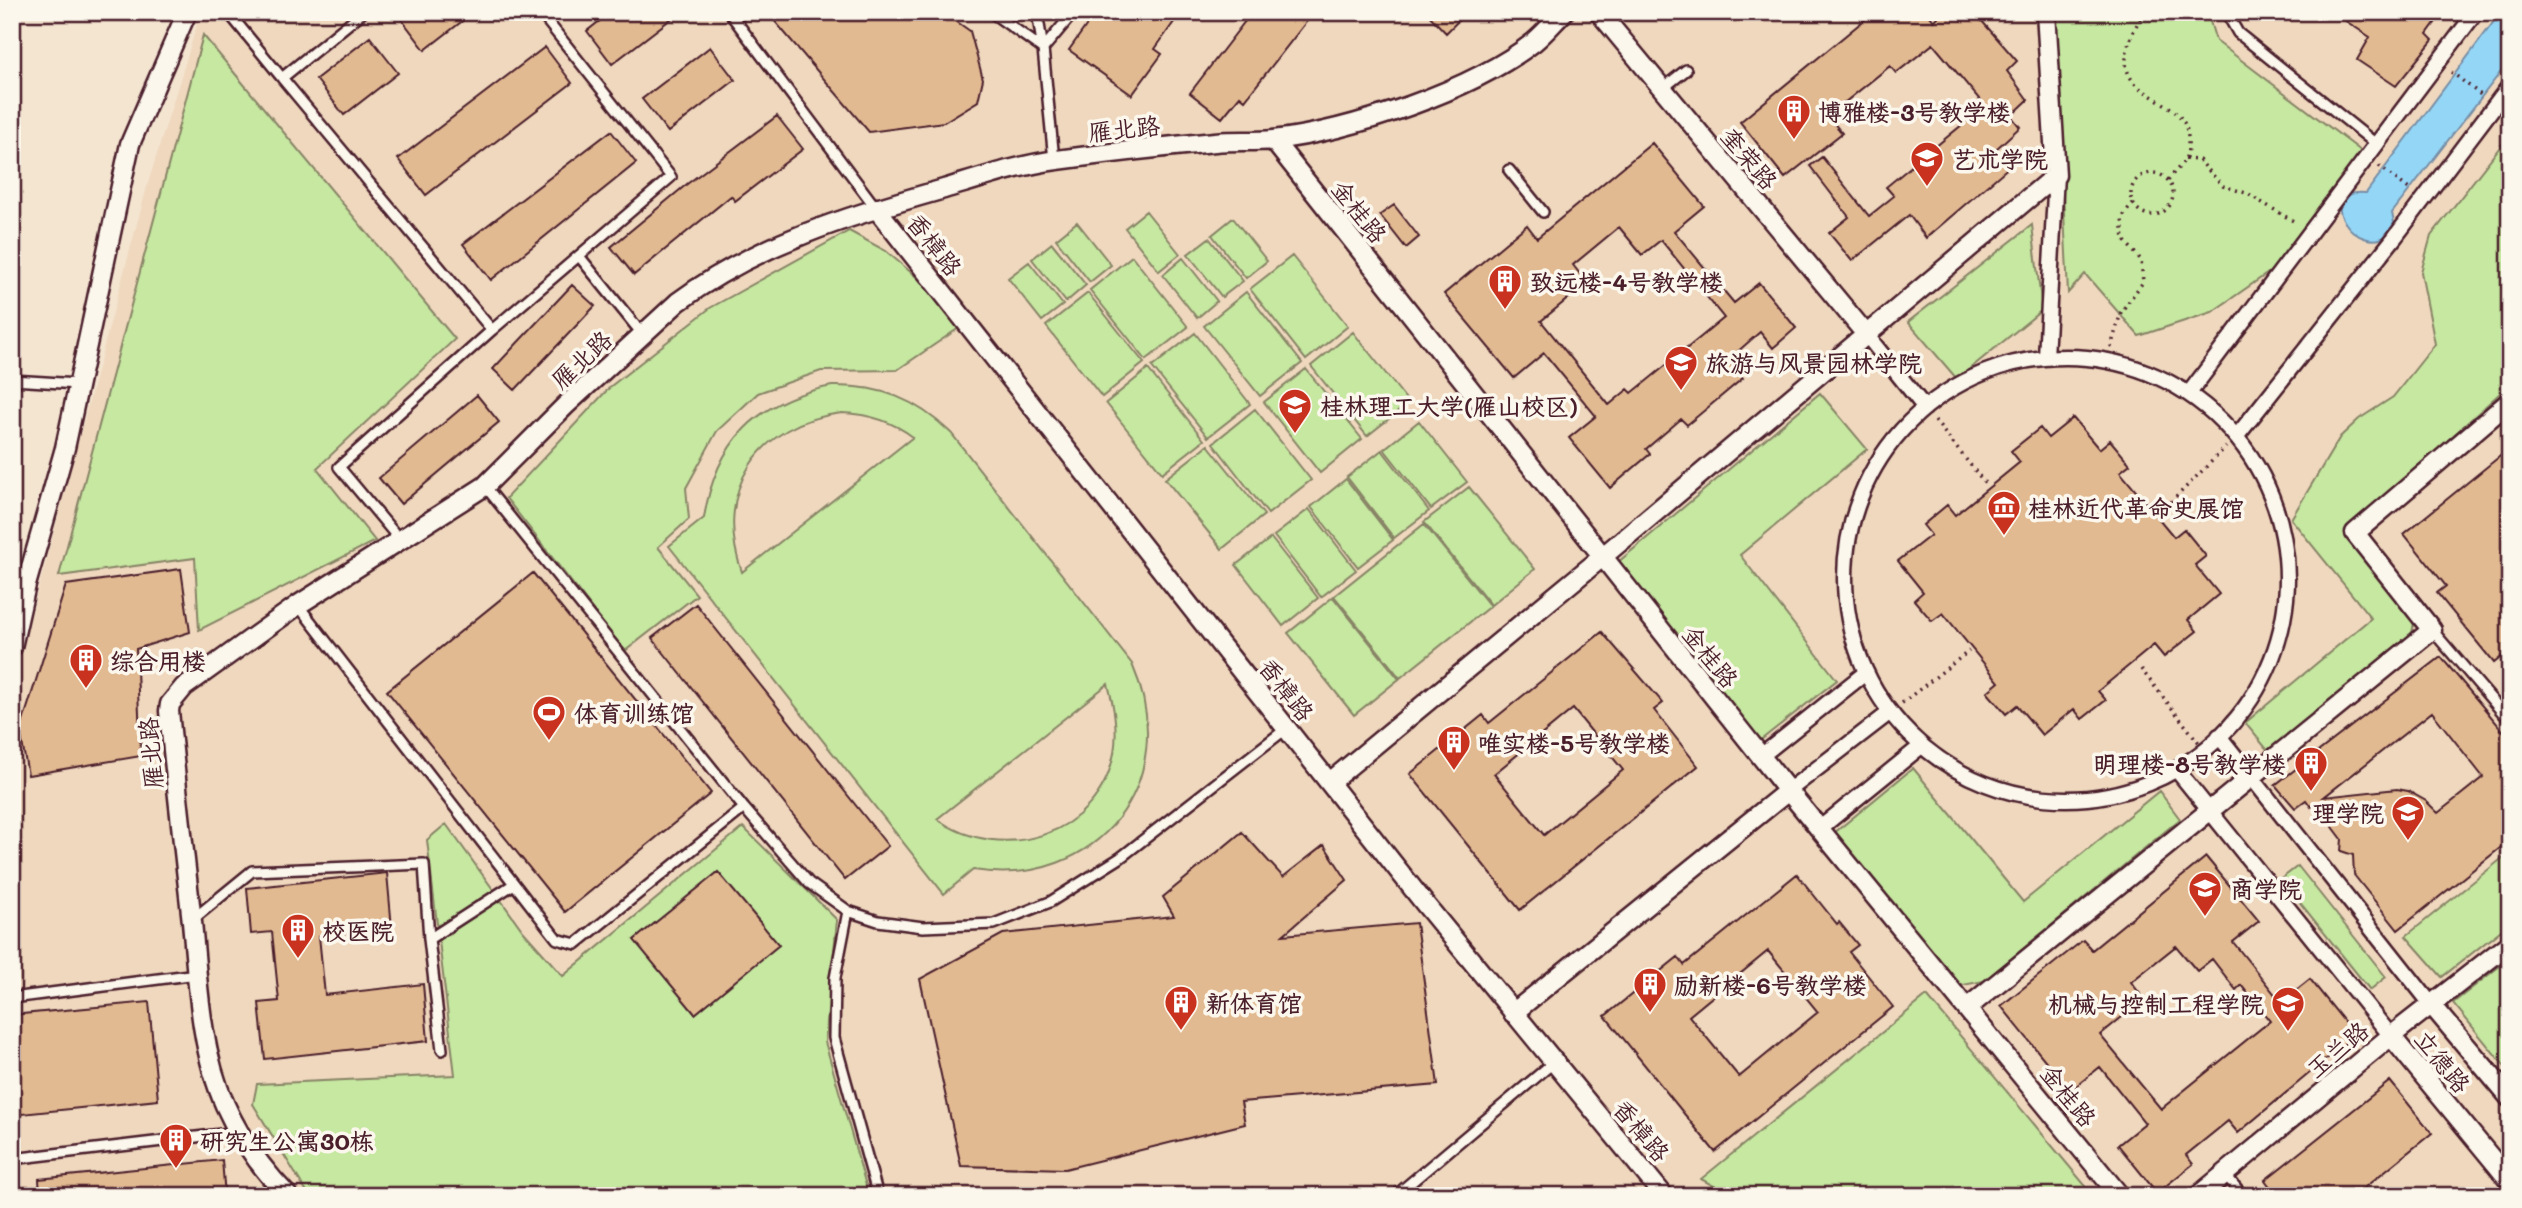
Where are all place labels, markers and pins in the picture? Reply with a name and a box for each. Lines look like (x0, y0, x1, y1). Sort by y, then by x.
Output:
building icon: 博雅楼-3号教学楼 (1775, 92, 1813, 141)
place label: 博雅楼-3号教学楼 (1818, 96, 2011, 127)
school or university icon: 艺术学院 (1908, 139, 1946, 188)
place label: 艺术学院 (1952, 143, 2048, 174)
building icon: 致远楼-4号教学楼 (1486, 262, 1524, 311)
place label: 致远楼-4号教学楼 (1530, 266, 1723, 297)
school or university icon: 旅游与风景园林学院 (1662, 343, 1700, 392)
place label: 旅游与风景园林学院 (1706, 347, 1922, 378)
school or university icon: 桂林理工大学(雁山校区) (1276, 386, 1314, 435)
place label: 桂林理工大学(雁山校区) (1320, 390, 1578, 421)
museum icon: 桂林近代革命史展馆 (1985, 488, 2023, 537)
place label: 桂林近代革命史展馆 (2028, 492, 2244, 523)
building icon: 综合用楼 (67, 641, 105, 690)
place label: 综合用楼 (110, 645, 206, 676)
sports icon: 体育训练馆 (530, 693, 568, 742)
place label: 体育训练馆 (574, 697, 694, 728)
building icon: 唯实楼-5号教学楼 (1435, 723, 1473, 772)
place label: 唯实楼-5号教学楼 (1478, 727, 1670, 758)
building icon: 明理楼-8号教学楼 (2292, 744, 2330, 793)
place label: 明理楼-8号教学楼 (2093, 748, 2286, 779)
school or university icon: 理学院 (2389, 793, 2427, 842)
place label: 理学院 (2312, 797, 2384, 828)
school or university icon: 商学院 (2186, 869, 2224, 918)
place label: 商学院 (2230, 873, 2302, 904)
building icon: 校医院 (279, 911, 317, 960)
place label: 校医院 (322, 915, 394, 946)
building icon: 励新楼-6号教学楼 (1631, 965, 1669, 1014)
place label: 励新楼-6号教学楼 (1674, 969, 1867, 1000)
building icon: 新体育馆 (1162, 983, 1200, 1032)
school or university icon: 机械与控制工程学院 (2269, 984, 2307, 1033)
place label: 新体育馆 (1206, 987, 1302, 1018)
place label: 机械与控制工程学院 (2048, 988, 2264, 1019)
building icon: 研究生公寓30栋 (157, 1121, 195, 1170)
place label: 研究生公寓30栋 (200, 1125, 374, 1156)

